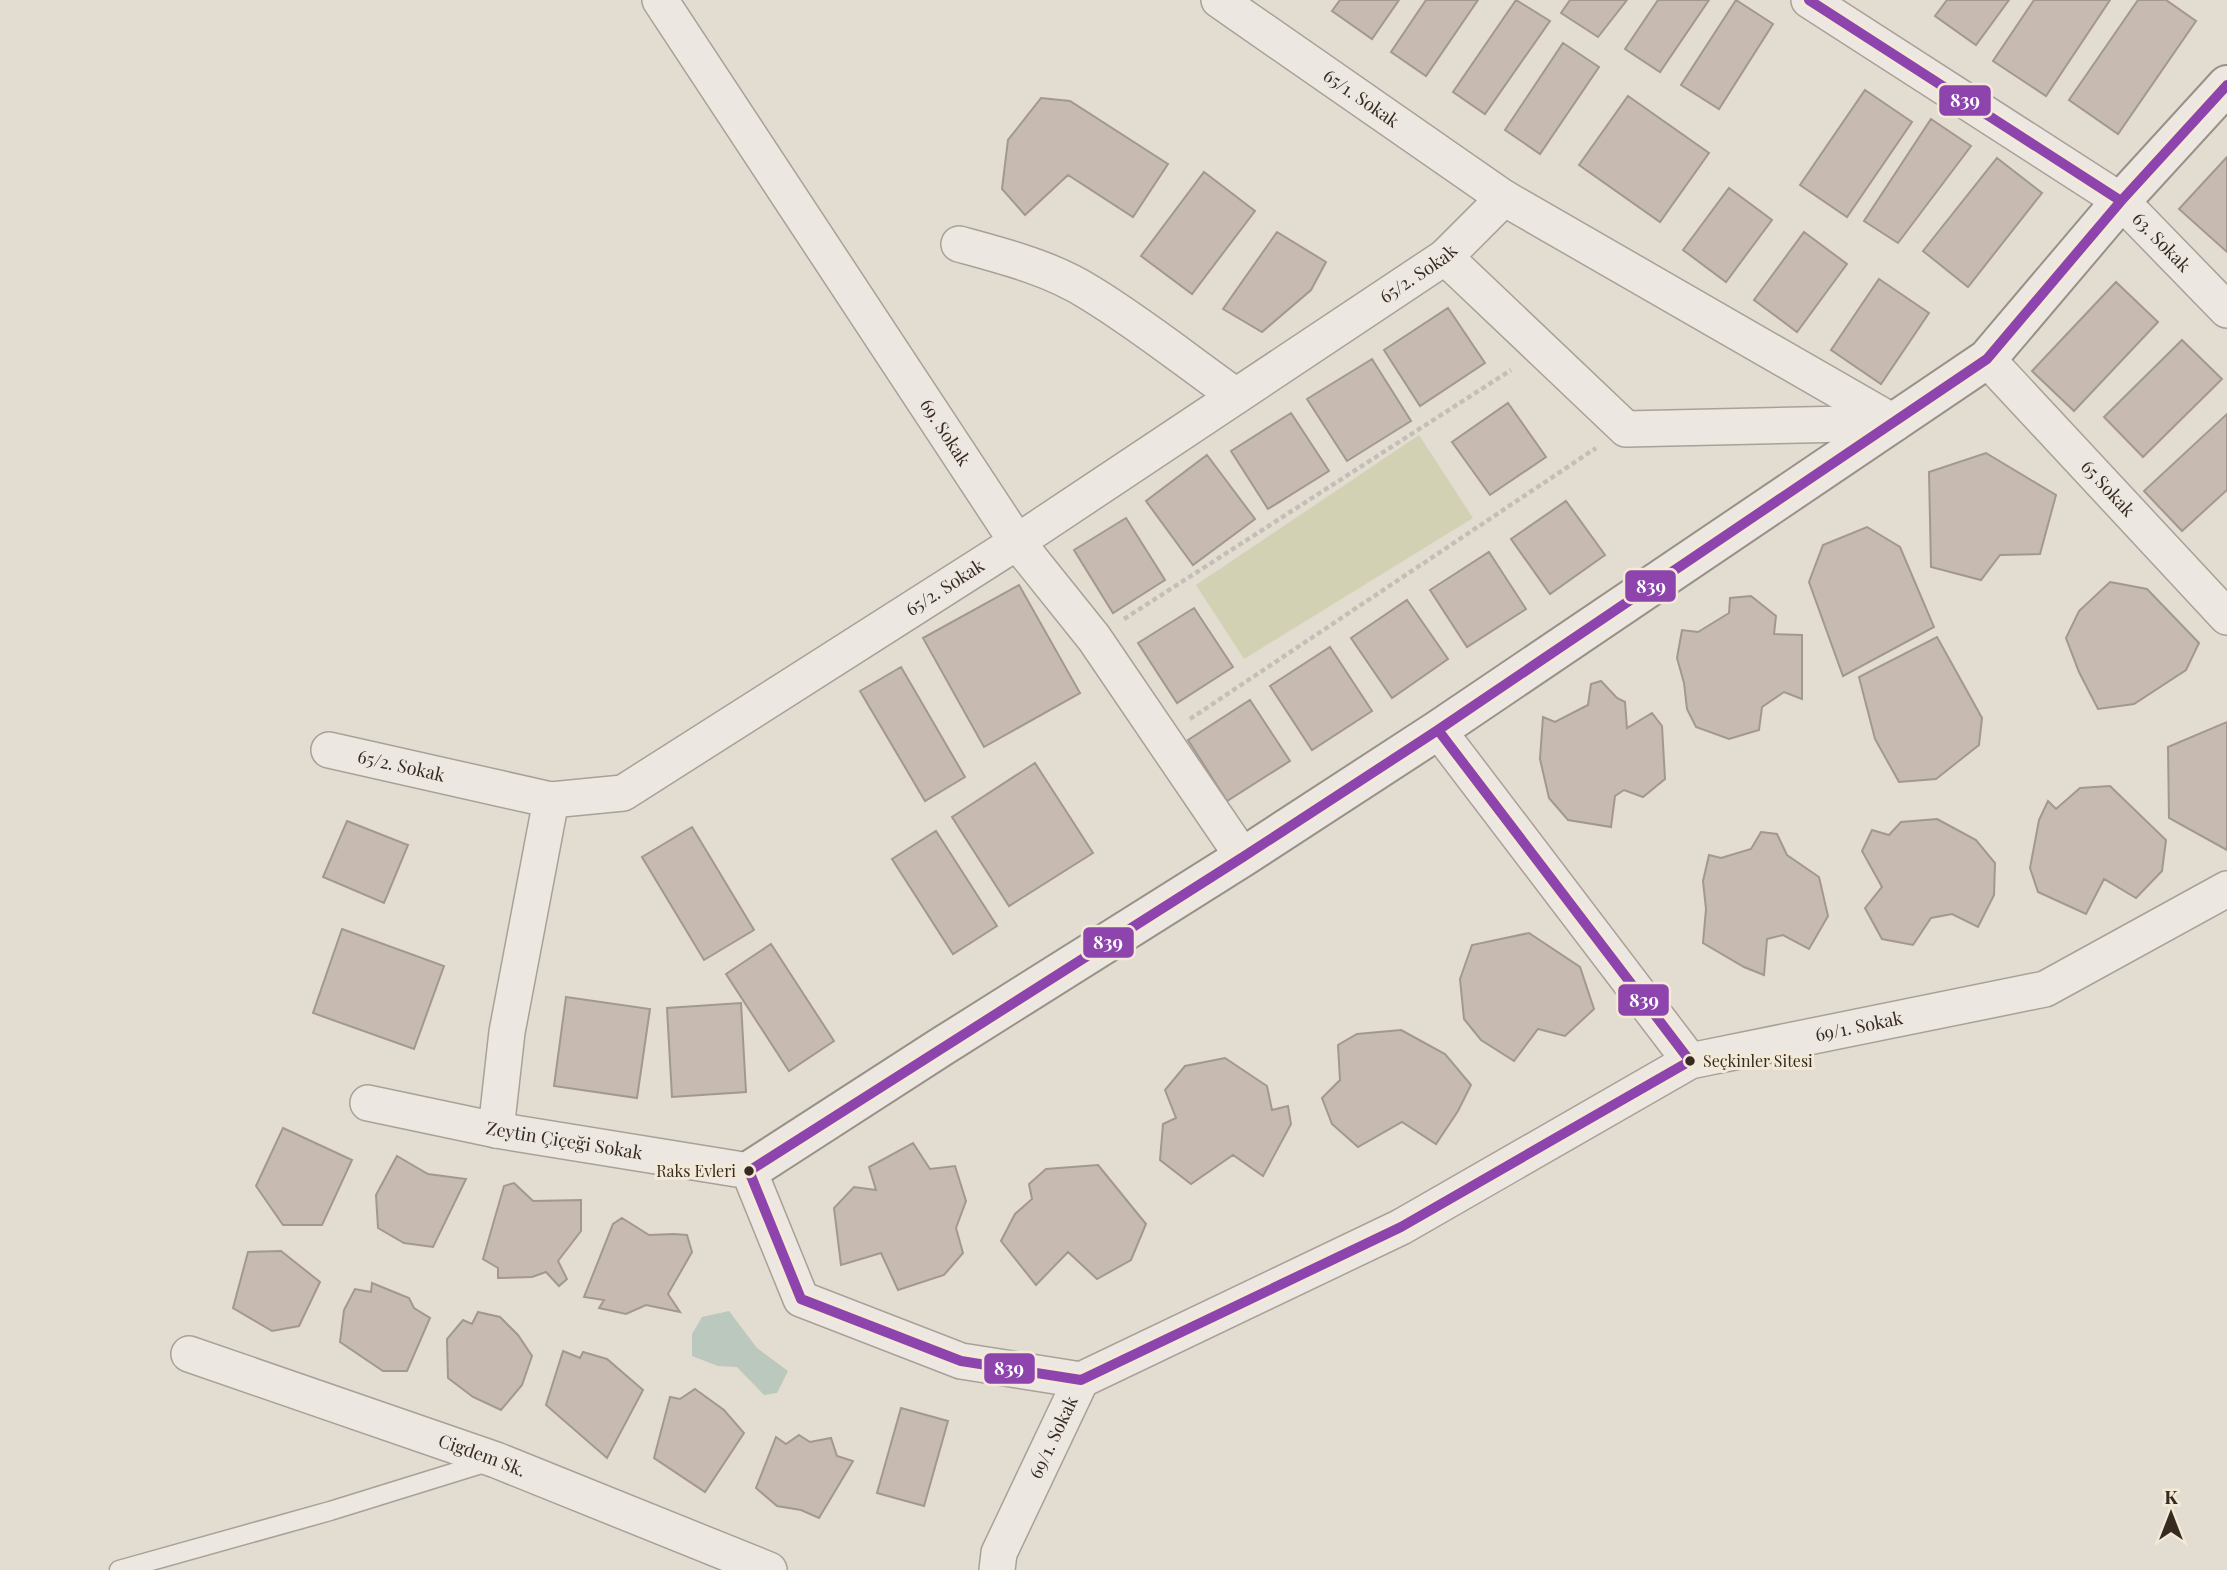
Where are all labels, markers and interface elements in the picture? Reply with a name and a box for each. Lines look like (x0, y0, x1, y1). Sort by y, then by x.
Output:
street label: 65/1. Sokak (1319, 63, 1404, 133)
line badge: 839 (1938, 84, 1992, 117)
text: 839 (1950, 86, 1980, 112)
street label: 63. Sokak (2127, 207, 2197, 277)
street label: 65/2. Sokak (1375, 238, 1462, 308)
street label: 69. Sokak (915, 394, 977, 470)
street label: 65 Sokak (2076, 454, 2141, 521)
street label: 65/2. Sokak (901, 553, 989, 621)
line badge: 839 (1624, 569, 1677, 603)
text: 839 (1636, 572, 1666, 598)
street label: 65/2. Sokak (355, 744, 447, 787)
line badge: 839 (1082, 926, 1135, 959)
text: 839 (1093, 928, 1123, 954)
line badge: 839 (1617, 983, 1670, 1017)
text: 839 (1629, 986, 1659, 1012)
street label: 69/1. Sokak (1813, 1005, 1905, 1046)
place label: Seçkinler Sitesi (1703, 1050, 1813, 1071)
marker: Seçkinler Sitesi (1683, 1054, 1697, 1068)
street label: Zeytin Çiçeği Sokak (484, 1115, 645, 1165)
place label: Raks Evleri (656, 1160, 736, 1181)
marker: Raks Evleri (742, 1164, 756, 1178)
line badge: 839 (983, 1352, 1036, 1385)
text: 839 (994, 1354, 1024, 1380)
street label: 69/1. Sokak (1023, 1392, 1083, 1482)
street label: Cigdem Sk. (435, 1428, 529, 1482)
north arrow (2136, 1479, 2206, 1549)
text: K (2164, 1483, 2178, 1509)

